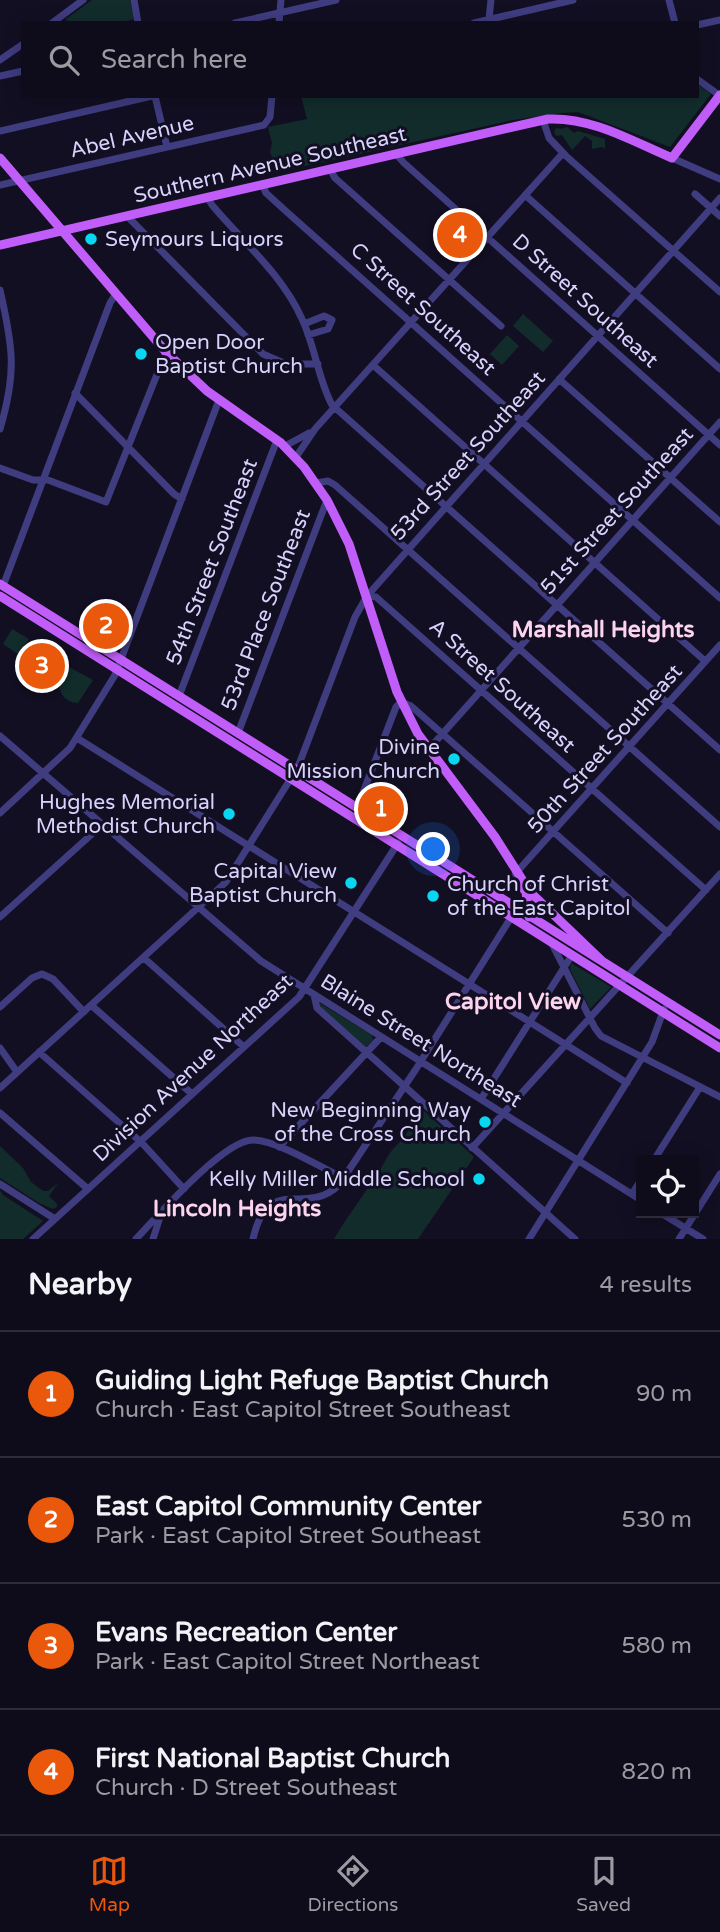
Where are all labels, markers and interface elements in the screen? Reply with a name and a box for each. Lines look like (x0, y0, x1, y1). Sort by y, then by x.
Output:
search box (21, 21, 699, 98)
icon: search (45, 41, 83, 79)
text: Search here (101, 44, 247, 75)
street label: Abel Avenue (68, 111, 197, 163)
street label: Southern Avenue Southeast (131, 121, 409, 209)
pin: 4 (437, 209, 483, 261)
place label: Seymours Liquors (105, 227, 284, 252)
street label: D Street Southeast (507, 229, 663, 373)
marker: Seymours Liquors (83, 231, 99, 247)
street label: C Street Southeast (345, 237, 501, 381)
place label: Open Door Baptist Church (155, 330, 303, 379)
marker: Open Door Baptist Church (133, 346, 149, 362)
street label: 53rd Street Southeast (385, 366, 551, 546)
street label: 51st Street Southeast (535, 422, 699, 600)
street label: 54th Street Southeast (161, 455, 263, 669)
street label: 53rd Place Southeast (216, 506, 316, 714)
pin: 2 (83, 600, 129, 652)
street label: A Street Southeast (424, 614, 580, 758)
district label: Marshall Heights (511, 616, 695, 644)
pin: 3 (19, 640, 65, 692)
street label: 50th Street Southeast (522, 659, 688, 839)
place label: Divine Mission Church (286, 735, 440, 784)
marker: Divine Mission Church (446, 751, 462, 767)
pin: 1 (358, 783, 404, 835)
place label: Hughes Memorial Methodist Church (36, 790, 215, 839)
marker: Hughes Memorial Methodist Church (221, 806, 237, 822)
your location (416, 832, 450, 866)
place label: Capital View Baptist Church (189, 859, 337, 908)
place label: Church of Christ of the East Capitol (447, 872, 631, 921)
marker: Capital View Baptist Church (343, 875, 359, 891)
marker: Church of Christ of the East Capitol (425, 888, 441, 904)
street label: Division Avenue Northeast (88, 969, 298, 1167)
street label: Blaine Street Northeast (316, 969, 526, 1113)
district label: Capitol View (445, 988, 581, 1016)
place label: New Beginning Way of the Cross Church (270, 1098, 471, 1147)
marker: New Beginning Way of the Cross Church (477, 1114, 493, 1130)
map controls (636, 1155, 699, 1218)
button: locate (636, 1155, 699, 1218)
place label: Kelly Miller Middle School (209, 1167, 465, 1192)
marker: Kelly Miller Middle School (471, 1171, 487, 1187)
district label: Lincoln Heights (153, 1195, 321, 1223)
text: Nearby (28, 1266, 132, 1303)
text: 4 results (599, 1271, 692, 1299)
text: Guiding Light Refuge Baptist Church (95, 1365, 549, 1396)
text: 1 (44, 1380, 58, 1408)
text: 90 m (636, 1380, 692, 1408)
text: Church · East Capitol Street Southeast (95, 1396, 511, 1424)
text: East Capitol Community Center (95, 1491, 482, 1522)
text: 2 (44, 1506, 58, 1534)
text: 530 m (622, 1506, 692, 1534)
text: Park · East Capitol Street Southeast (95, 1522, 481, 1550)
text: Evans Recreation Center (95, 1617, 397, 1648)
text: 3 (44, 1632, 58, 1660)
text: 580 m (622, 1632, 692, 1660)
text: Park · East Capitol Street Northeast (95, 1648, 480, 1676)
text: First National Baptist Church (95, 1743, 450, 1774)
text: 4 (44, 1758, 58, 1786)
text: 820 m (622, 1758, 692, 1786)
text: Church · D Street Southeast (95, 1774, 397, 1802)
tab: Map (89, 1852, 130, 1916)
tab: Directions (308, 1852, 399, 1916)
tab: Saved (576, 1852, 631, 1916)

